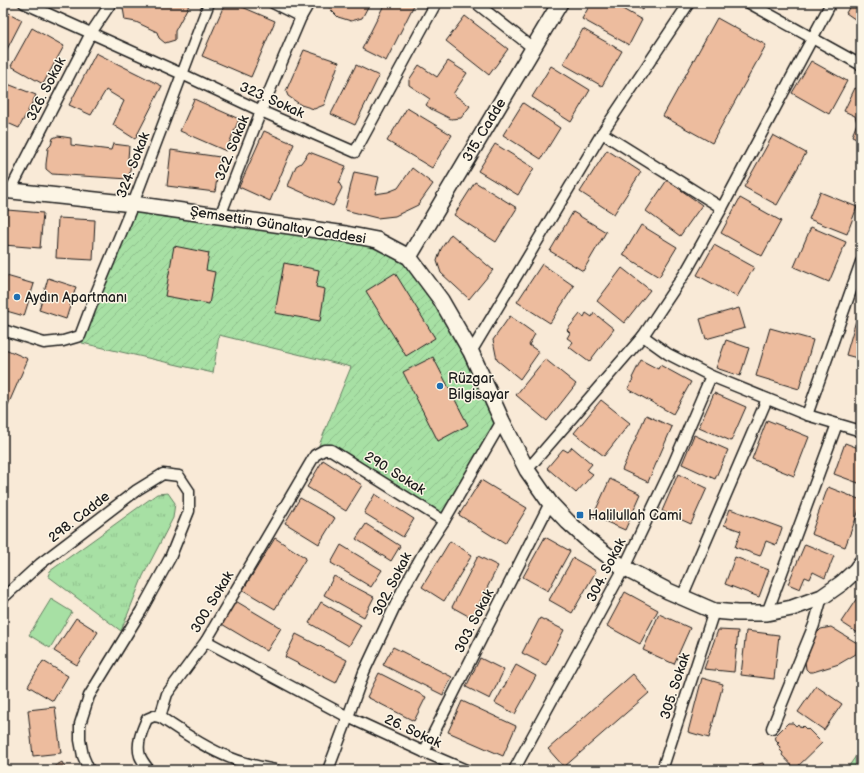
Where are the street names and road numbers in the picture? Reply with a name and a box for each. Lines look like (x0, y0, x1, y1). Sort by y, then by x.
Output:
street label: 326. Sokak (23, 54, 69, 124)
street label: 323. Sokak (237, 78, 307, 122)
street label: 315. Cadde (458, 95, 510, 165)
street label: 322. Sokak (211, 113, 253, 183)
street label: 324. Sokak (113, 129, 153, 200)
street label: Şemsettin Günaltay Caddesi (189, 203, 367, 247)
street label: 290. Sokak (361, 448, 429, 498)
street label: 298. Cadde (45, 488, 113, 546)
street label: 304. Sokak (583, 535, 629, 605)
street label: 302. Sokak (369, 549, 415, 619)
street label: 300. Sokak (187, 568, 237, 636)
street label: 303. Sokak (451, 586, 497, 656)
street label: 305. Sokak (656, 650, 694, 721)
street label: 26. Sokak (382, 710, 444, 752)

